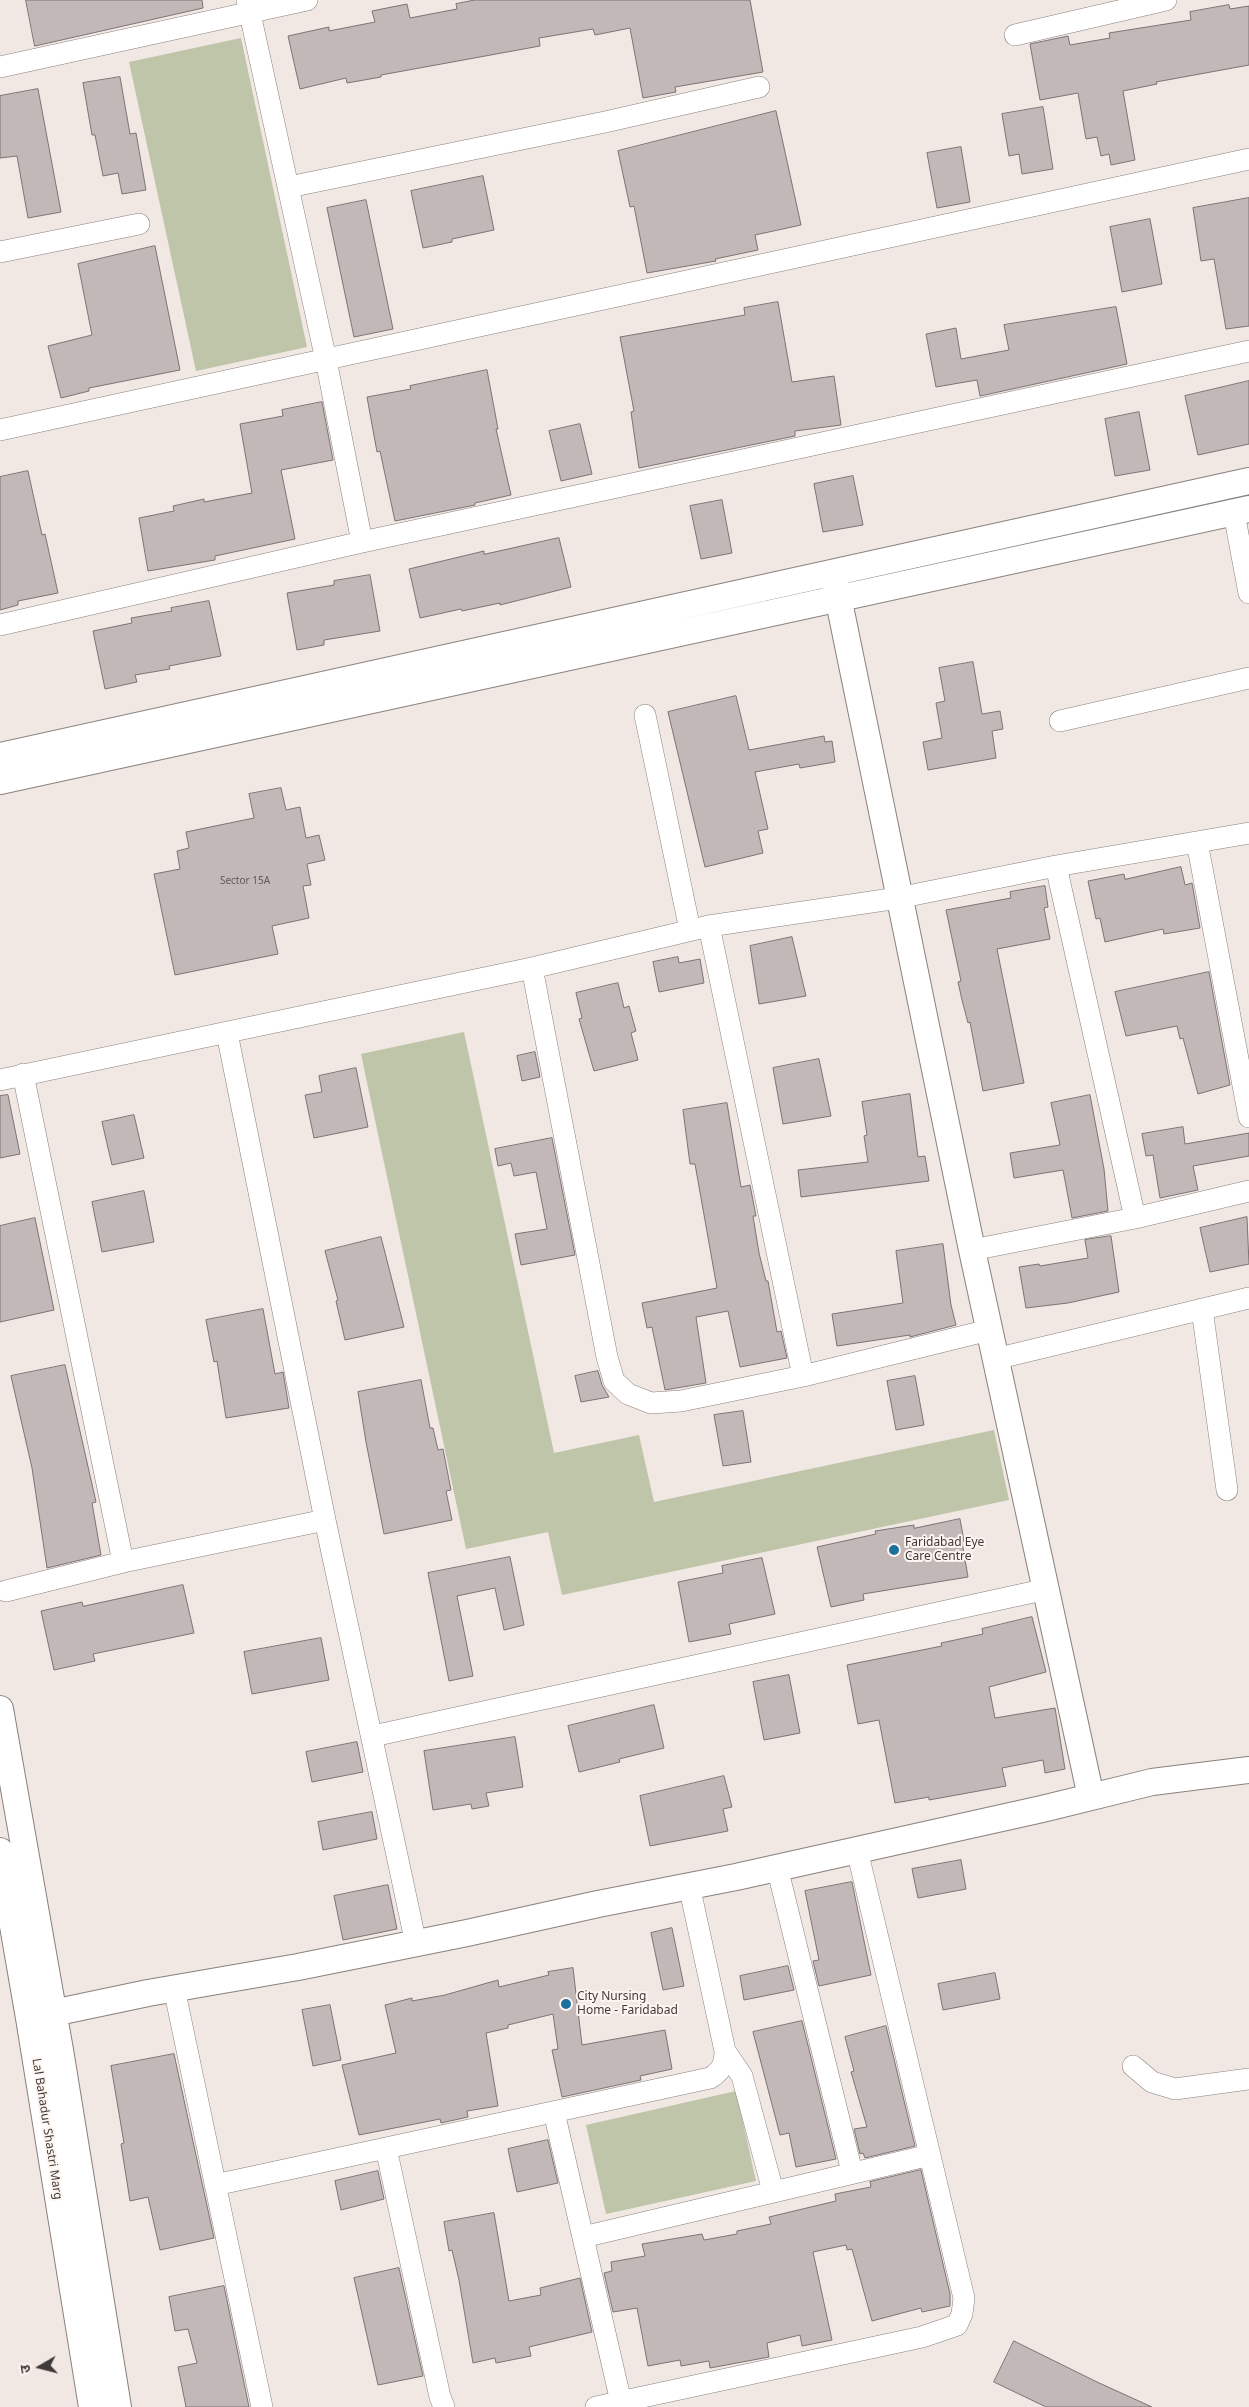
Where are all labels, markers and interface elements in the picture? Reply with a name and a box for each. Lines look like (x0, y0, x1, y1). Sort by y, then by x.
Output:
house number: Sector 15A (220, 875, 270, 887)
place label: Faridabad Eye Care Centre (905, 1536, 984, 1564)
marker: Faridabad Eye Care Centre (887, 1543, 901, 1557)
place label: City Nursing Home - Faridabad (577, 1990, 678, 2018)
marker: City Nursing Home - Faridabad (559, 1997, 573, 2011)
street label: Lal Bahadur Shastri Marg (29, 2057, 65, 2201)
north arrow (15, 2342, 65, 2392)
text: उ (15, 2364, 35, 2375)

